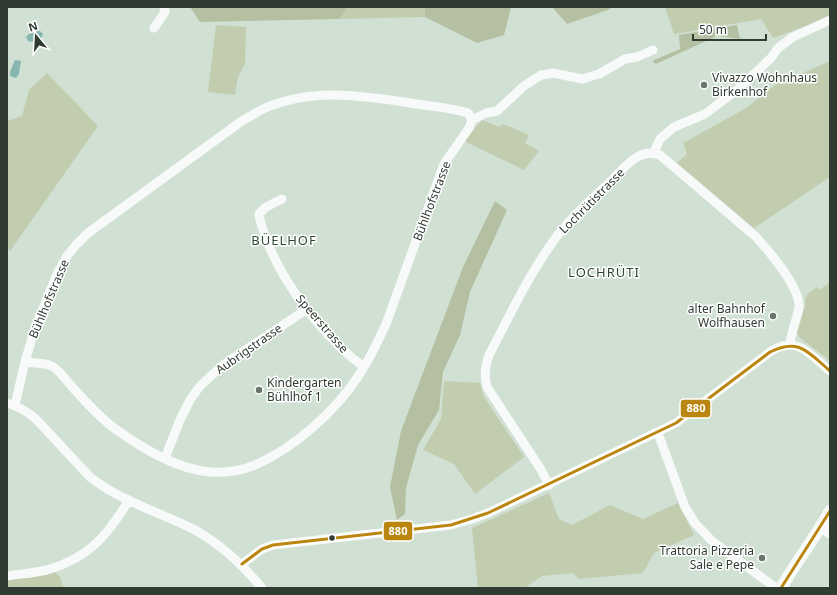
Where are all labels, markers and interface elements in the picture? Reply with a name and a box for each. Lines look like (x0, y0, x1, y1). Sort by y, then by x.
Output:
north arrow (16, 16, 56, 56)
scale bar (693, 16, 766, 42)
text: N (26, 17, 39, 35)
text: 50 m (699, 21, 727, 38)
place label: Vivazzo Wohnhaus Birkenhof (712, 69, 817, 100)
marker: Vivazzo Wohnhaus Birkenhof (699, 80, 709, 90)
street label: Bühlhofstrasse (408, 158, 455, 243)
street label: Lochrütistrasse (555, 164, 628, 237)
district label: BÜELHOF (251, 231, 317, 249)
street label: Bühlhofstrasse (24, 256, 73, 341)
district label: LOCHRÜTI (568, 263, 640, 281)
street label: Speerstrasse (292, 291, 353, 357)
place label: alter Bahnhof Wolfhausen (688, 300, 766, 331)
marker: alter Bahnhof Wolfhausen (768, 311, 778, 321)
street label: Aubrigstrasse (212, 319, 286, 378)
place label: Kindergarten Bühlhof 1 (267, 374, 342, 405)
marker: Kindergarten Bühlhof 1 (254, 385, 264, 395)
line badge: 880 (680, 399, 711, 418)
text: 880 (687, 400, 705, 415)
line badge: 880 (383, 521, 413, 541)
text: 880 (389, 523, 407, 538)
unlabelled marker (327, 533, 337, 543)
place label: Trattoria Pizzeria Sale e Pepe (659, 542, 754, 573)
marker: Trattoria Pizzeria Sale e Pepe (757, 553, 767, 563)

